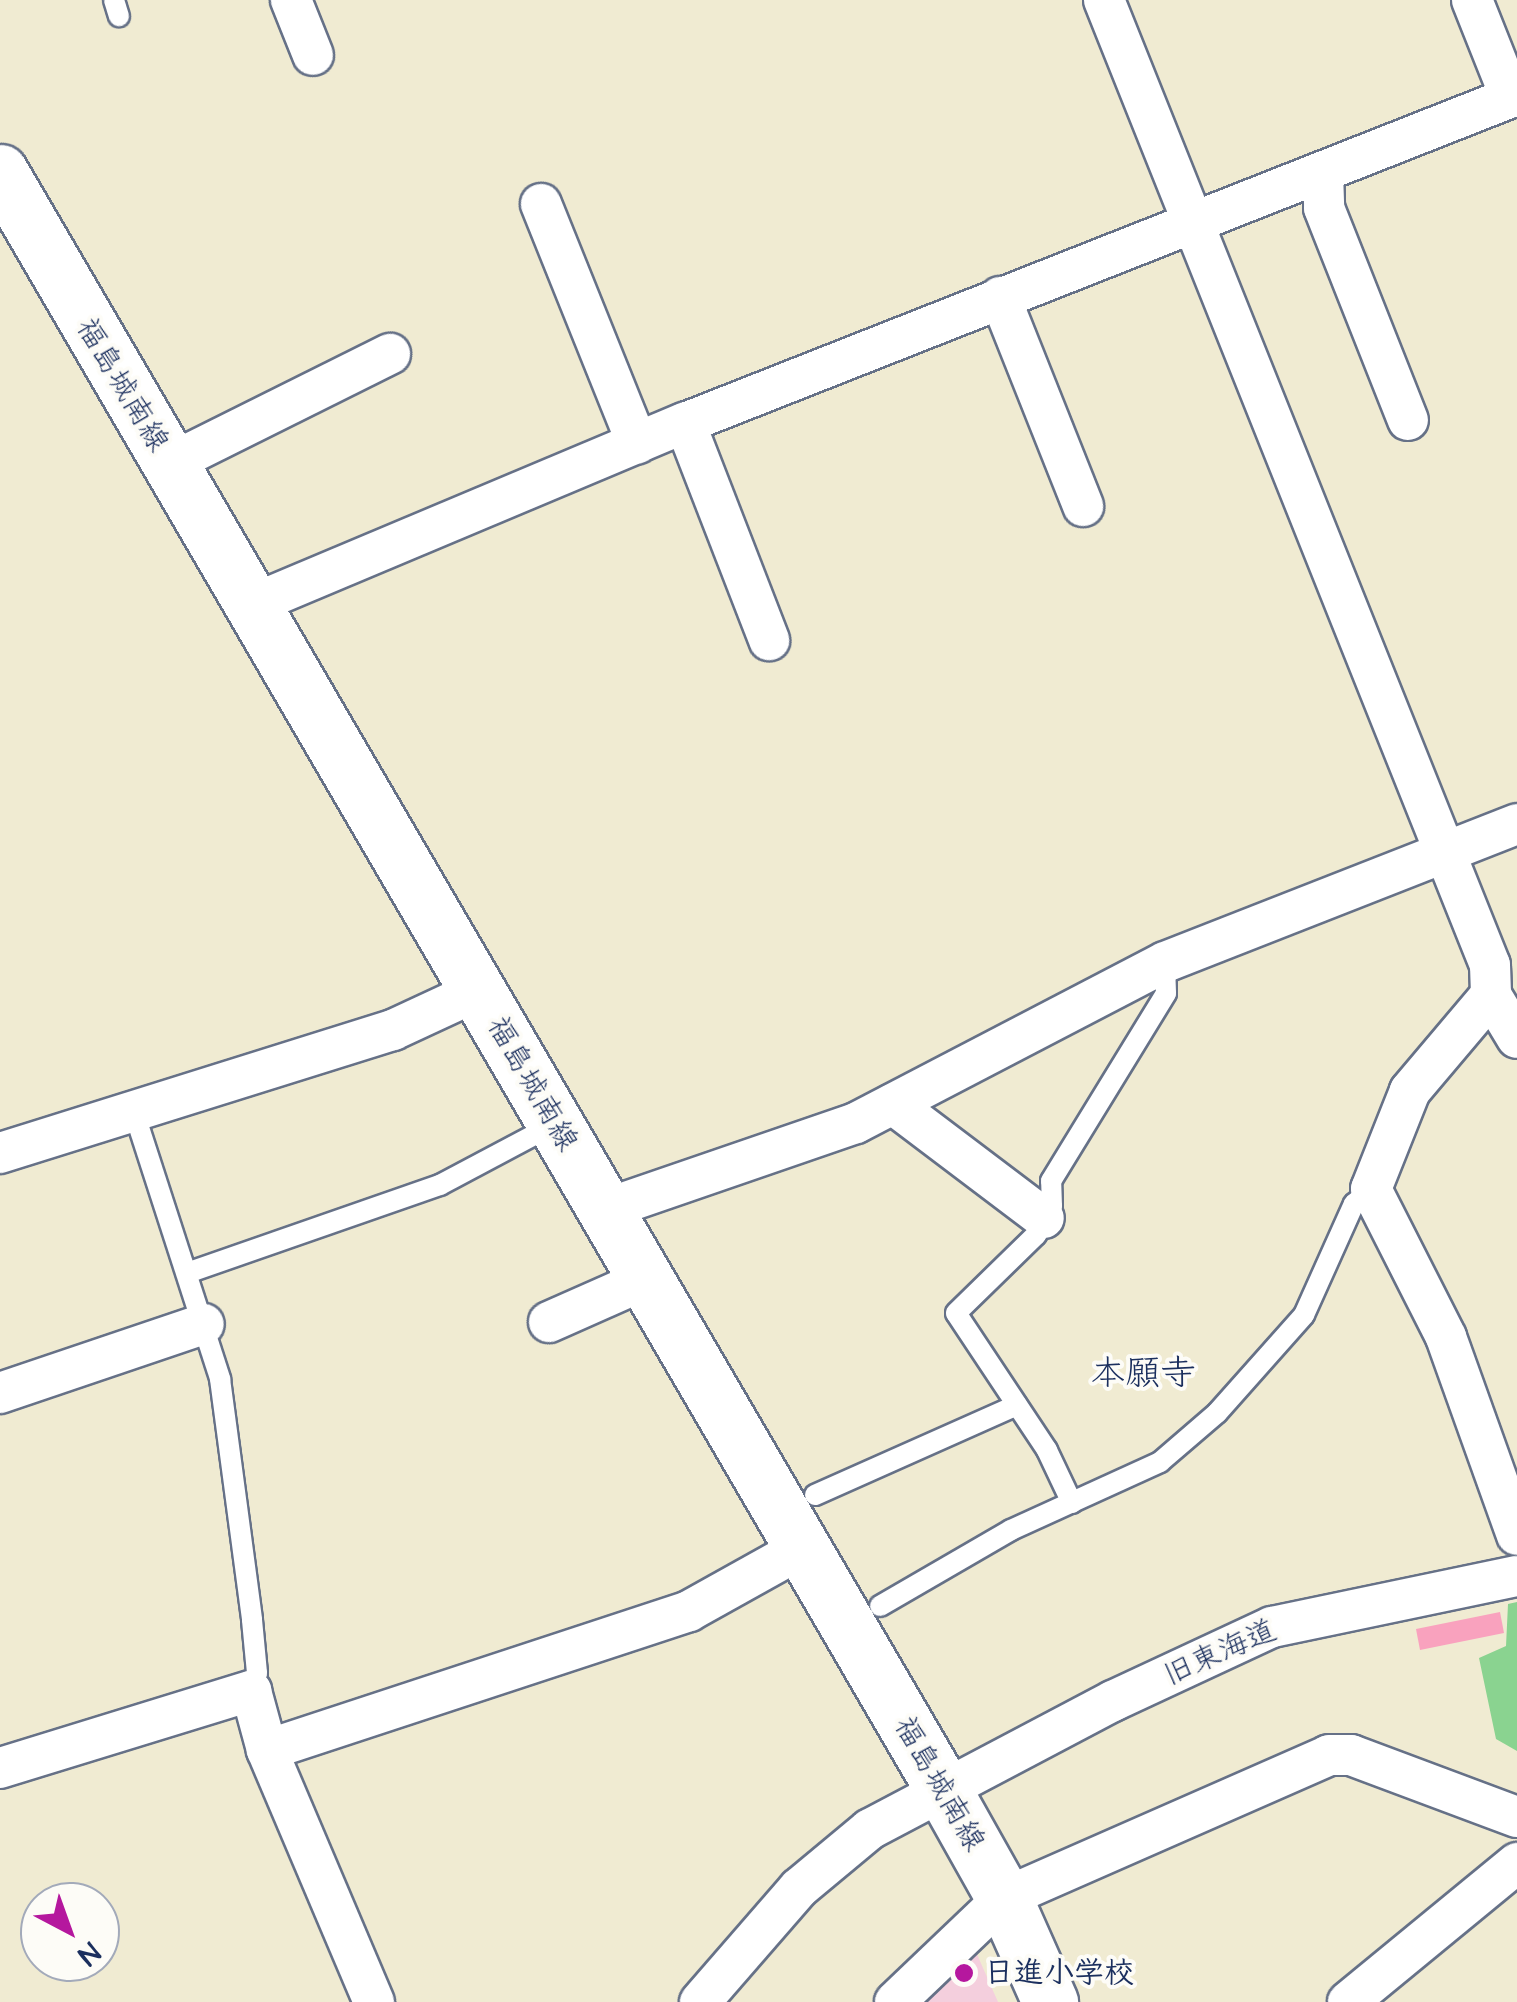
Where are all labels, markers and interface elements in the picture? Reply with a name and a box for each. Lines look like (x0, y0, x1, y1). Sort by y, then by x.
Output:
street label: 福島城南線 (68, 311, 176, 459)
street label: 福島城南線 (479, 1010, 585, 1158)
district label: 本願寺 (1091, 1353, 1195, 1395)
street label: 旧東海道 (1158, 1612, 1282, 1694)
street label: 福島城南線 (886, 1710, 992, 1858)
north arrow (20, 1882, 120, 1982)
text: N (69, 1933, 108, 1974)
place label: 日進小学校 (984, 1955, 1134, 1991)
marker: 日進小学校 (953, 1962, 975, 1984)

